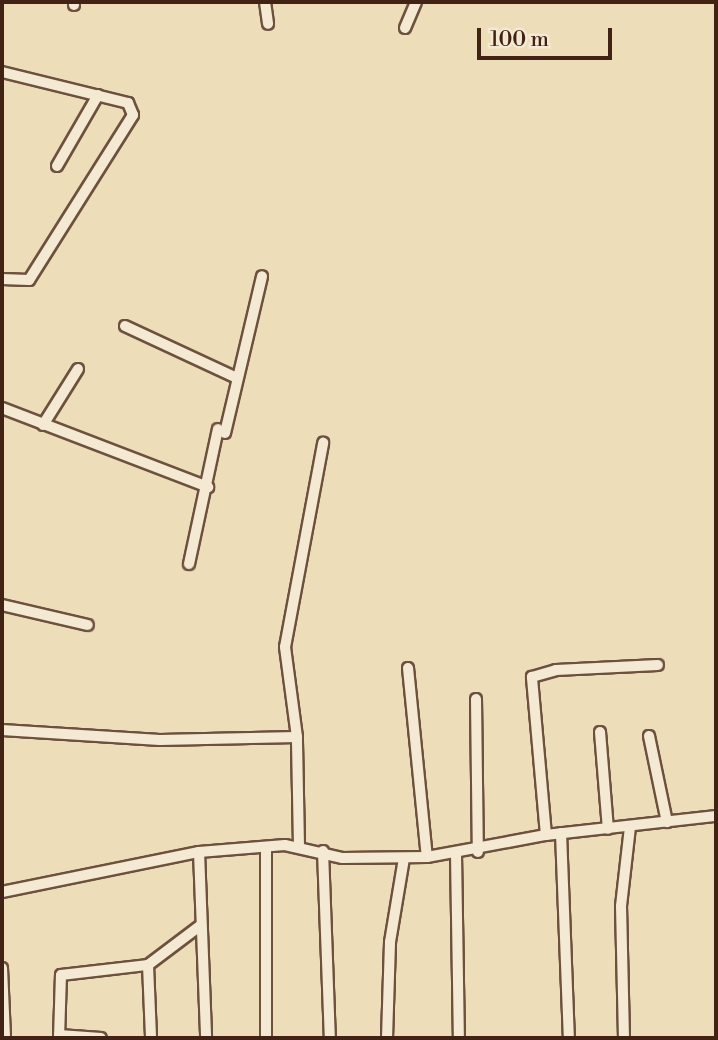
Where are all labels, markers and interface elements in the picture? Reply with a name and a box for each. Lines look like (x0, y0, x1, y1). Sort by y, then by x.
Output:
scale bar (480, 14, 615, 58)
text: 100 m (490, 27, 549, 53)

